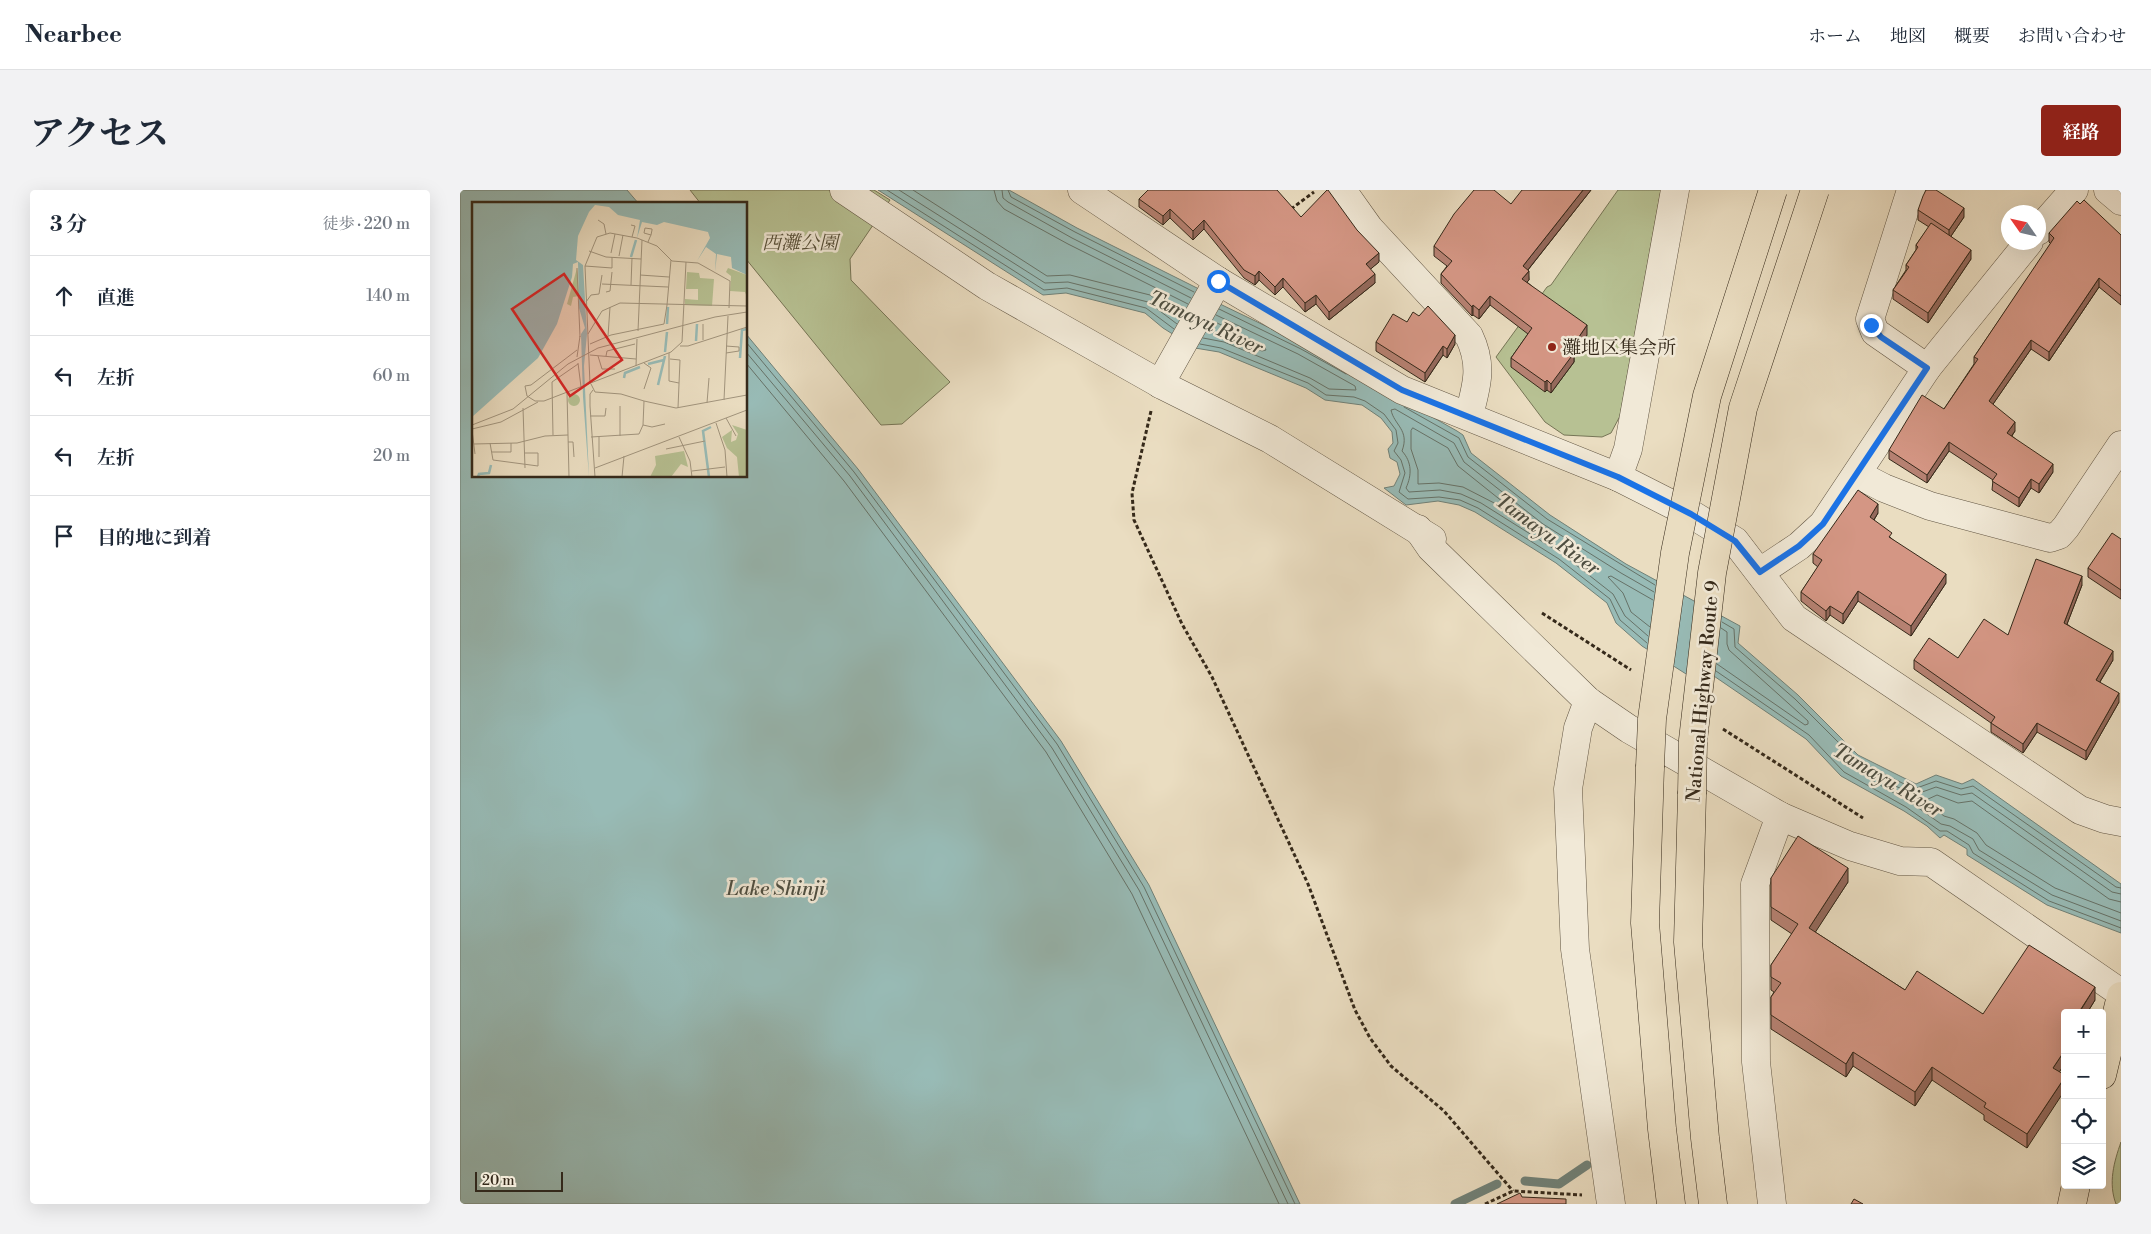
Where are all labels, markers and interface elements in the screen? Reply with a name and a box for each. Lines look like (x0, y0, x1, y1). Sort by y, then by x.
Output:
text: Nearbee (25, 20, 122, 50)
text: ホーム (1808, 25, 1862, 48)
text: 地図 (1890, 25, 1926, 48)
text: 概要 (1954, 25, 1990, 48)
text: お問い合わせ (2018, 25, 2126, 48)
button: 経路 (2041, 105, 2121, 156)
text: アクセス (30, 113, 169, 156)
inset map (472, 202, 748, 478)
north arrow (2001, 205, 2046, 250)
text: 3 分 (50, 212, 87, 238)
text: 徒歩 · 220 m (323, 214, 410, 234)
park label: 西灘公園 (762, 231, 841, 255)
route start (1207, 270, 1230, 293)
icon: ahead (50, 282, 78, 310)
text: 直進 (97, 286, 135, 310)
text: 140 m (366, 286, 410, 306)
water label: Tamayu River (1144, 286, 1267, 361)
route end (1860, 314, 1883, 337)
place label: 灘地区集会所 (1562, 336, 1676, 360)
marker: 灘地区集会所 (1546, 341, 1558, 353)
icon: left (50, 362, 78, 390)
text: 左折 (97, 366, 135, 390)
text: 60 m (372, 366, 410, 386)
icon: left (50, 442, 78, 470)
text: 左折 (97, 446, 135, 470)
text: 20 m (373, 446, 410, 466)
water label: Tamayu River (1490, 489, 1605, 582)
icon: arrive (50, 522, 78, 550)
text: 目的地に到着 (97, 526, 211, 550)
street label: National Highway Route 9 (1681, 579, 1725, 803)
water label: Tamayu River (1828, 739, 1947, 824)
water label: Lake Shinji (726, 877, 826, 902)
map controls (2061, 1009, 2106, 1189)
button: + (2061, 1009, 2106, 1054)
button: − (2061, 1054, 2106, 1099)
button: locate (2061, 1099, 2106, 1144)
button: layers (2061, 1144, 2106, 1189)
scale bar (475, 1169, 562, 1192)
text: 20 m (482, 1172, 514, 1190)

